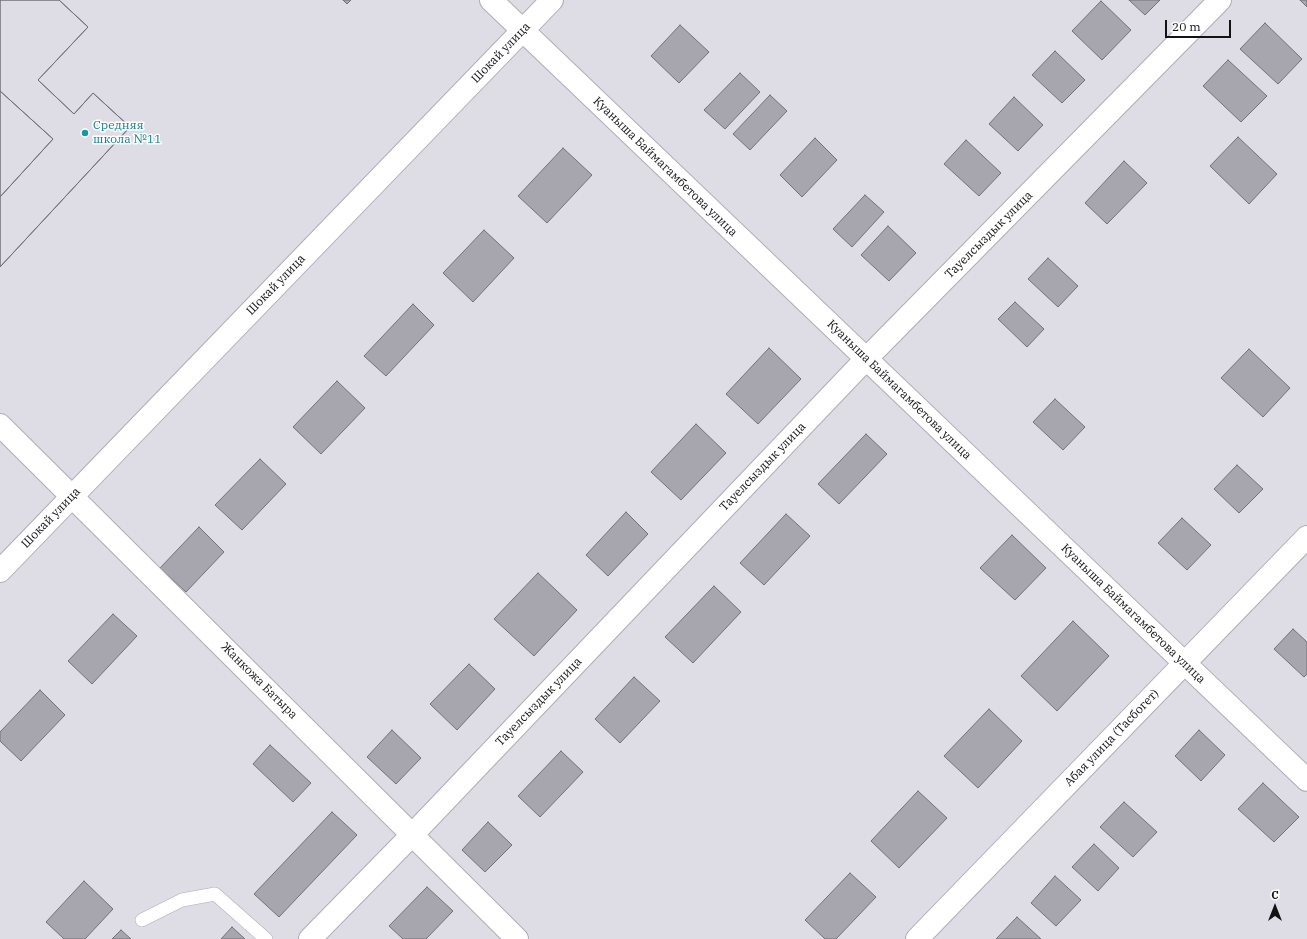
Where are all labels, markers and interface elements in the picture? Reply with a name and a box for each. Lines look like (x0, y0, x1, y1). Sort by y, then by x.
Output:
scale bar (1167, 12, 1233, 38)
text: 20 m (1172, 19, 1201, 34)
street label: Шокай улица (469, 20, 533, 86)
street label: Куаныша Баймагамбетова улица (590, 94, 740, 240)
place label: Средняя школа №11 (93, 119, 161, 147)
marker: Средняя школа №11 (80, 128, 90, 138)
street label: Тауелсыздык улица (942, 188, 1036, 282)
street label: Шокай улица (244, 252, 308, 318)
street label: Куаныша Баймагамбетова улица (824, 317, 974, 463)
street label: Тауелсыздык улица (717, 420, 809, 514)
street label: Шокай улица (19, 485, 83, 551)
street label: Куаныша Баймагамбетова улица (1058, 541, 1208, 687)
street label: Жанкожа Батыра (218, 640, 300, 722)
street label: Тауелсыздык улица (493, 655, 585, 749)
street label: Абая улица (Тасбогет) (1062, 686, 1162, 790)
north arrow (1255, 887, 1295, 927)
text: С (1271, 888, 1279, 902)

